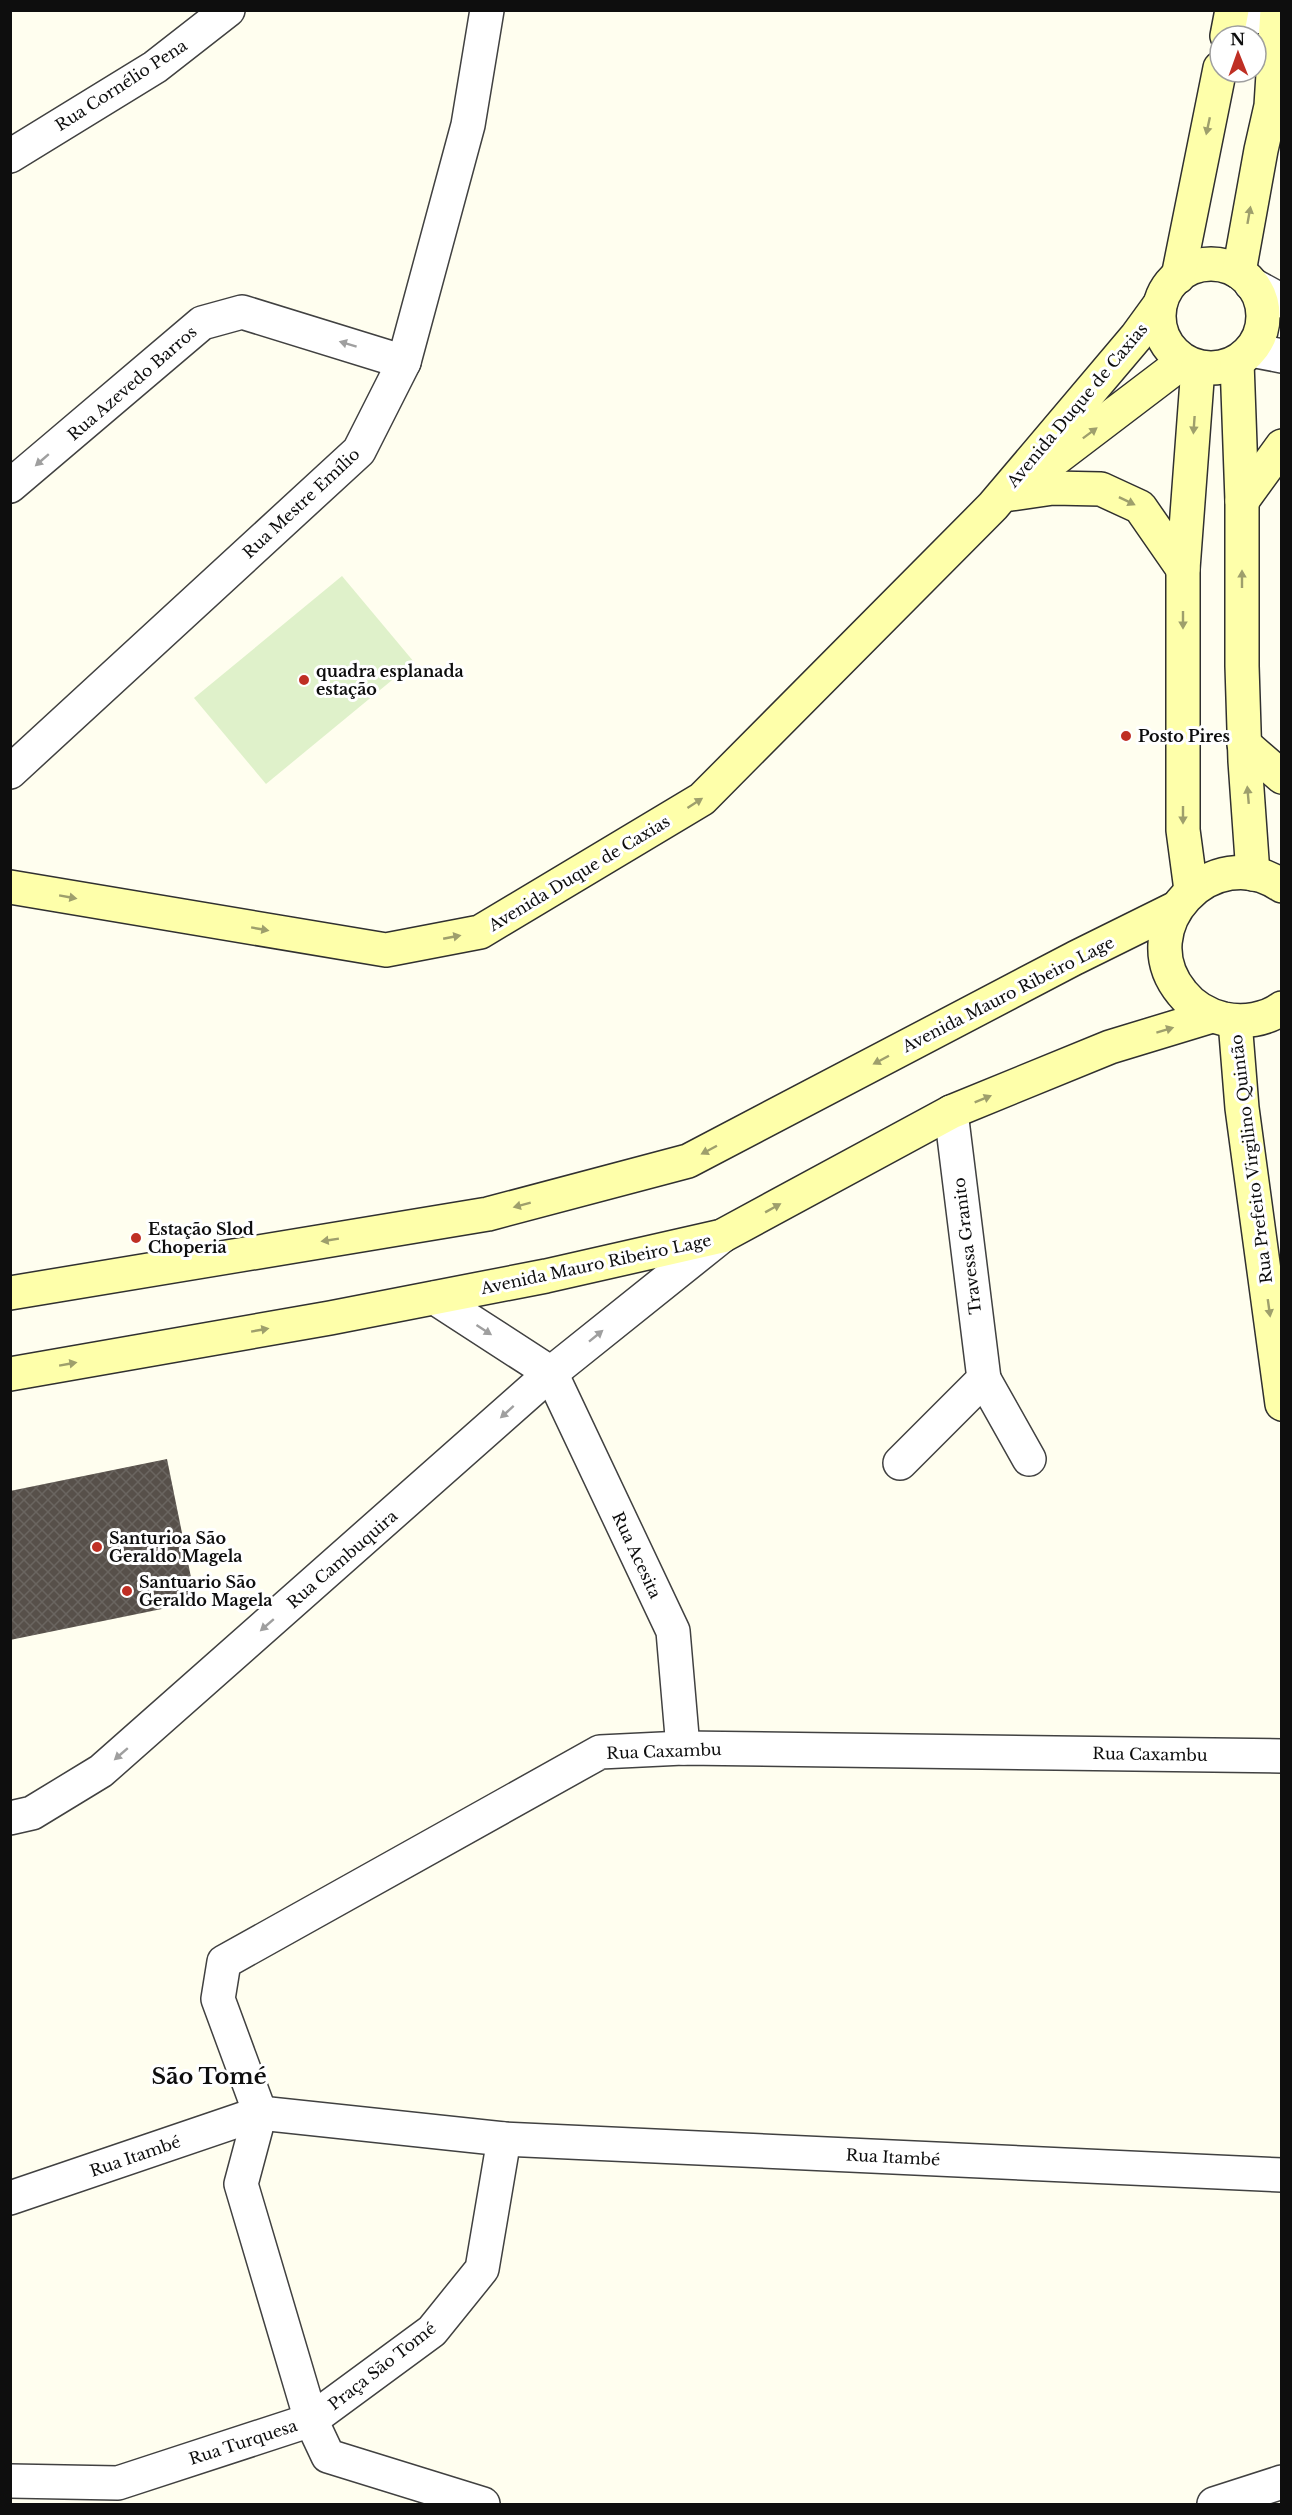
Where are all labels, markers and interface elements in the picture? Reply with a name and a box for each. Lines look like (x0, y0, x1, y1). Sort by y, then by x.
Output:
north arrow (1208, 24, 1268, 84)
text: N (1230, 29, 1245, 49)
street label: Rua Cornélio Pena (51, 35, 191, 135)
one-way arrow (1203, 117, 1212, 136)
one-way arrow (1244, 205, 1253, 224)
street label: Avenida Duque de Caxias (1002, 319, 1151, 492)
street label: Rua Azevedo Barros (63, 321, 201, 445)
one-way arrow (339, 339, 357, 348)
one-way arrow (1189, 416, 1199, 435)
one-way arrow (1082, 427, 1097, 439)
street label: Rua Mestre Emílio (238, 444, 364, 562)
one-way arrow (35, 453, 50, 466)
one-way arrow (1119, 496, 1136, 506)
one-way arrow (1237, 569, 1247, 588)
one-way arrow (1178, 610, 1188, 629)
place label: quadra esplanada estação (316, 661, 464, 699)
marker: quadra esplanada estação (297, 673, 311, 687)
place label: Posto Pires (1138, 726, 1230, 746)
marker: Posto Pires (1119, 729, 1133, 743)
one-way arrow (1243, 785, 1253, 804)
one-way arrow (687, 797, 703, 808)
one-way arrow (1178, 805, 1188, 824)
street label: Avenida Duque de Caxias (484, 811, 673, 936)
one-way arrow (59, 892, 78, 901)
one-way arrow (251, 925, 270, 934)
one-way arrow (443, 932, 462, 941)
street label: Avenida Mauro Ribeiro Lage (898, 932, 1117, 1057)
one-way arrow (1156, 1025, 1174, 1034)
street label: Rua Prefeito Virgilino Quintão (1226, 1033, 1276, 1285)
one-way arrow (873, 1055, 890, 1065)
one-way arrow (974, 1094, 992, 1103)
one-way arrow (700, 1145, 717, 1155)
street label: Travessa Granito (949, 1176, 985, 1316)
one-way arrow (513, 1201, 531, 1211)
one-way arrow (765, 1203, 782, 1213)
place label: Estação Slod Choperia (148, 1219, 254, 1257)
street label: Avenida Mauro Ribeiro Lage (478, 1230, 713, 1298)
marker: Estação Slod Choperia (129, 1231, 143, 1245)
one-way arrow (321, 1236, 340, 1245)
one-way arrow (1264, 1299, 1273, 1318)
one-way arrow (476, 1324, 492, 1335)
one-way arrow (251, 1325, 270, 1334)
one-way arrow (589, 1331, 604, 1343)
one-way arrow (59, 1359, 78, 1368)
one-way arrow (500, 1405, 515, 1418)
street label: Rua Cambuquira (283, 1506, 401, 1612)
street label: Rua Acesita (608, 1508, 666, 1602)
place label: Santurioa São Geraldo Magela (109, 1528, 243, 1566)
marker: Santurioa São Geraldo Magela (90, 1540, 104, 1554)
place label: Santuario São Geraldo Magela (139, 1572, 273, 1610)
marker: Santuario São Geraldo Magela (120, 1584, 134, 1598)
one-way arrow (260, 1618, 275, 1631)
street label: Rua Caxambu (606, 1739, 722, 1763)
street label: Rua Caxambu (1092, 1743, 1208, 1765)
one-way arrow (113, 1747, 128, 1761)
district label: São Tomé (151, 2063, 267, 2090)
street label: Rua Itambé (87, 2131, 183, 2181)
street label: Rua Itambé (845, 2145, 941, 2169)
street label: Praça São Tomé (324, 2318, 440, 2414)
street label: Rua Turquesa (186, 2415, 300, 2469)

